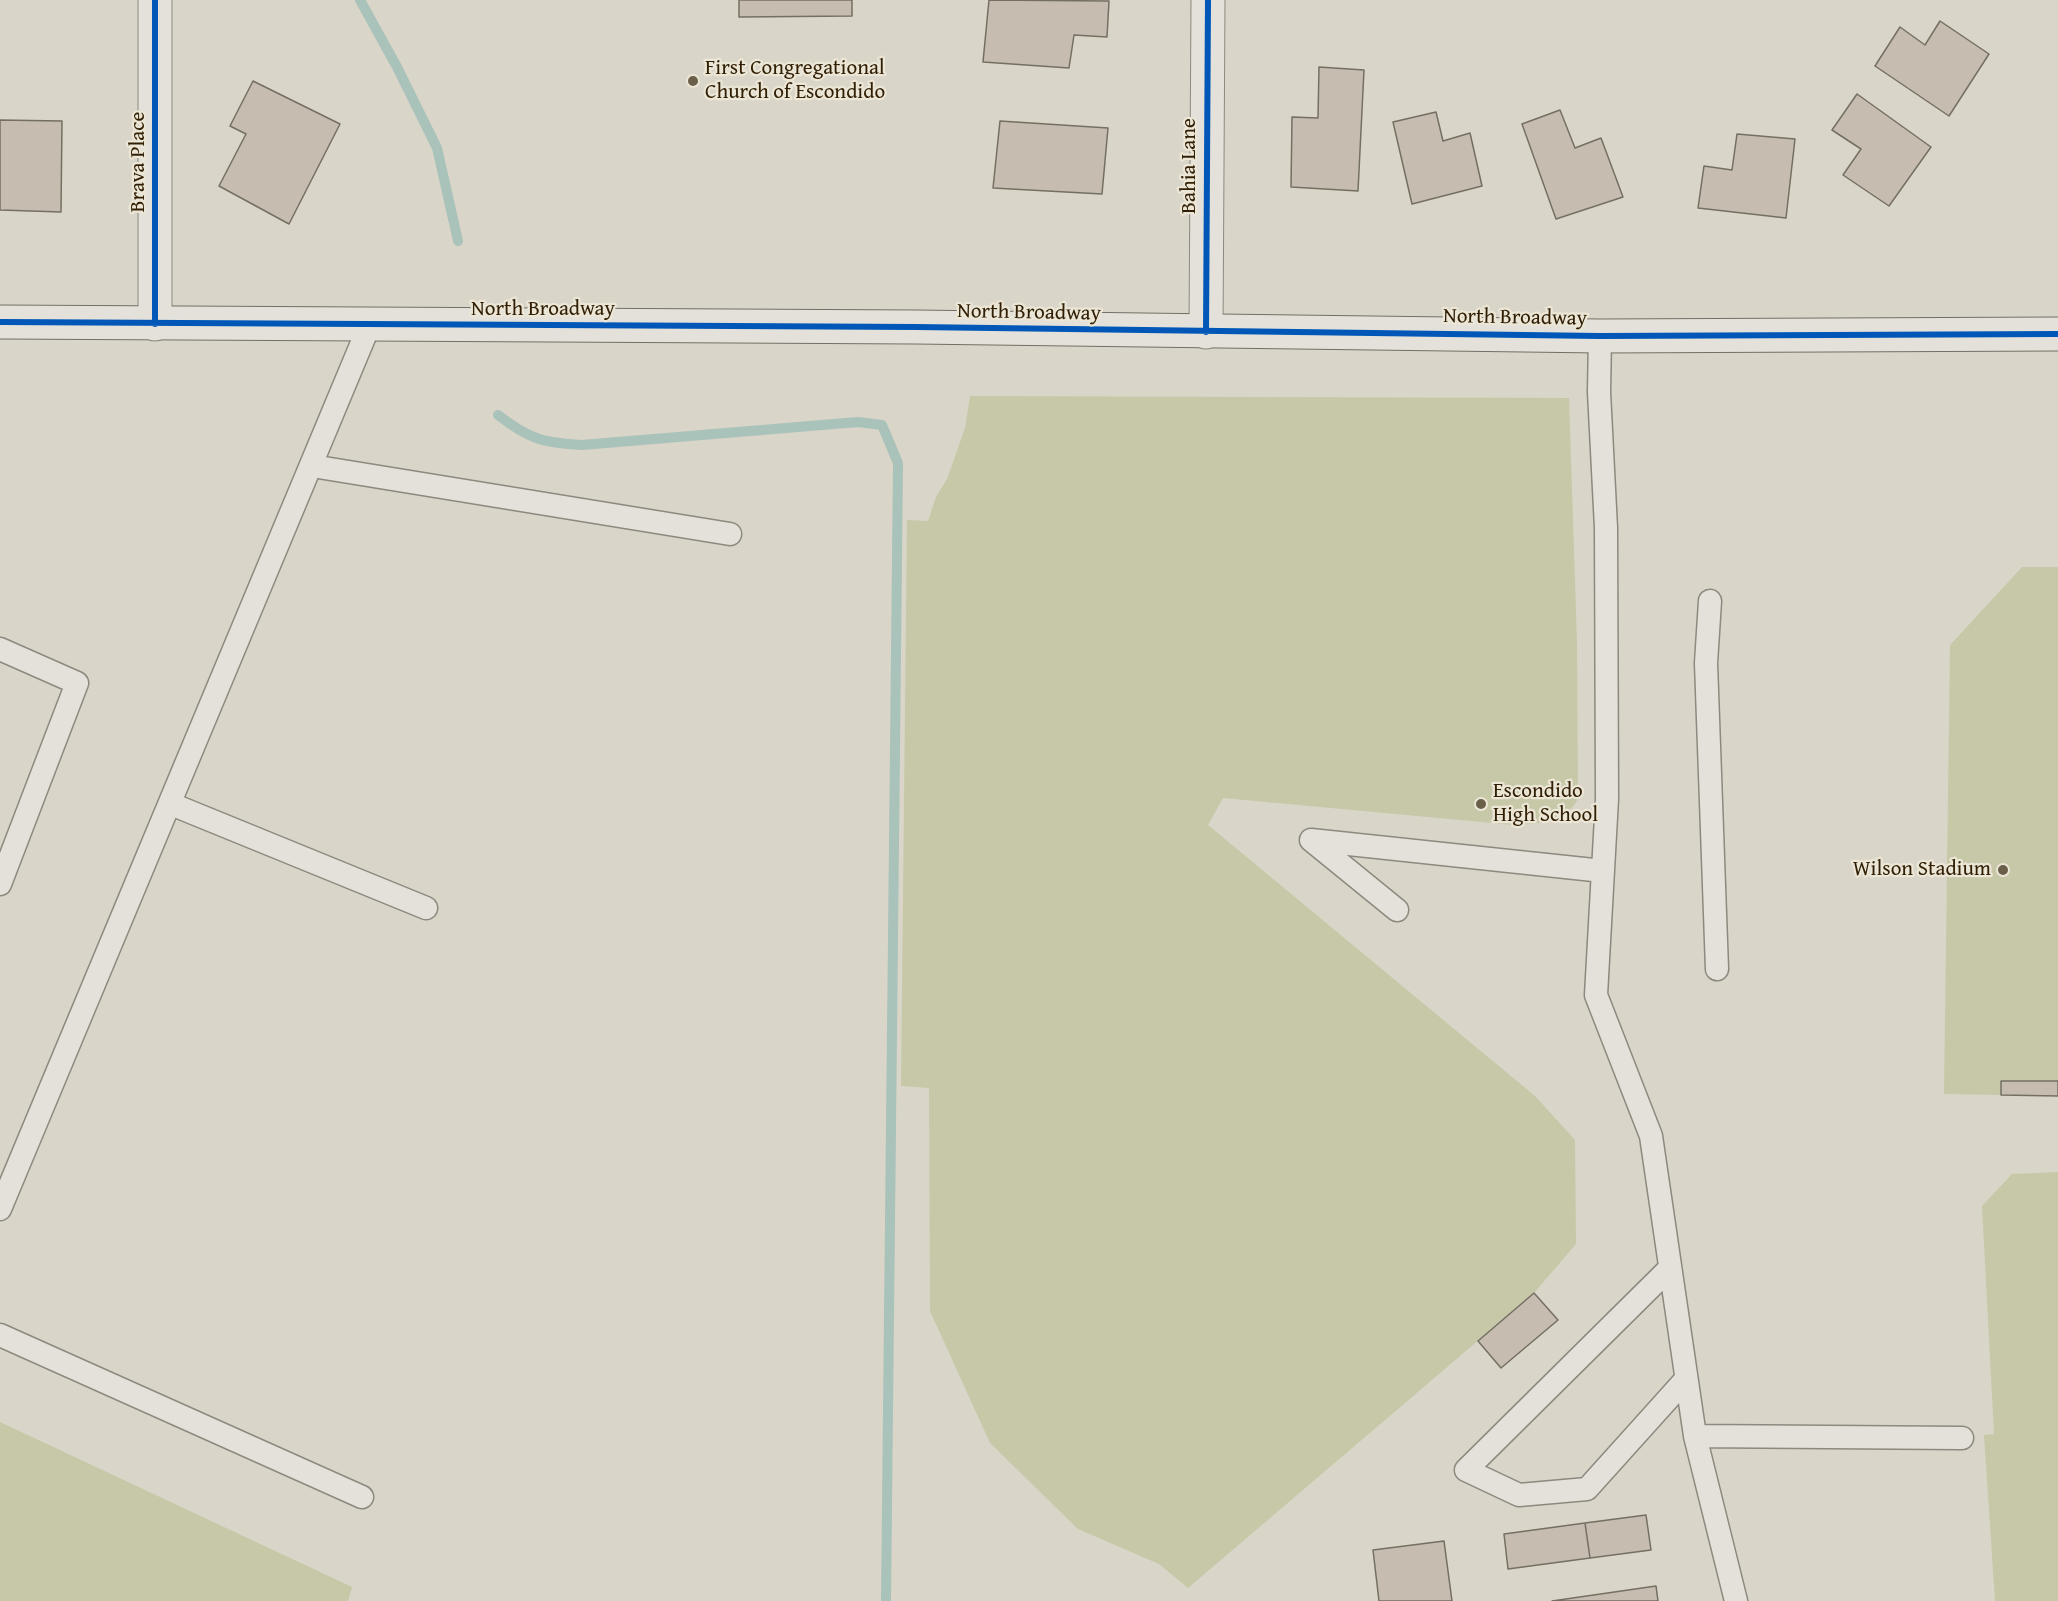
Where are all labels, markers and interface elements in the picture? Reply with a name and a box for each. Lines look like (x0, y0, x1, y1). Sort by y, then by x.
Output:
place label: First Congregational Church of Escondido (705, 56, 885, 106)
marker: First Congregational Church of Escondido (686, 74, 700, 88)
street label: Brava Place (126, 112, 152, 212)
street label: Bahia Lane (1177, 118, 1203, 214)
street label: North Broadway (471, 297, 615, 323)
street label: North Broadway (957, 299, 1101, 327)
street label: North Broadway (1443, 304, 1587, 332)
place label: Escondido High School (1493, 779, 1598, 829)
marker: Escondido High School (1474, 797, 1488, 811)
place label: Wilson Stadium (1853, 857, 1991, 883)
marker: Wilson Stadium (1996, 863, 2010, 877)

